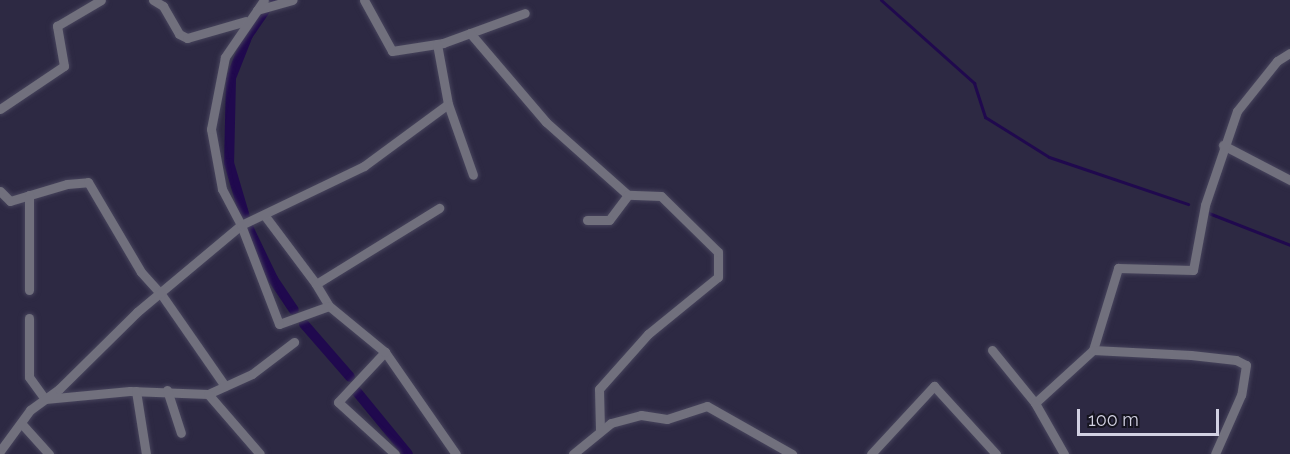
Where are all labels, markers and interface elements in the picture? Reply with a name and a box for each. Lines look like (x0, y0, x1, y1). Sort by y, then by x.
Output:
scale bar (1080, 397, 1222, 435)
text: 100 m (1088, 409, 1139, 430)

